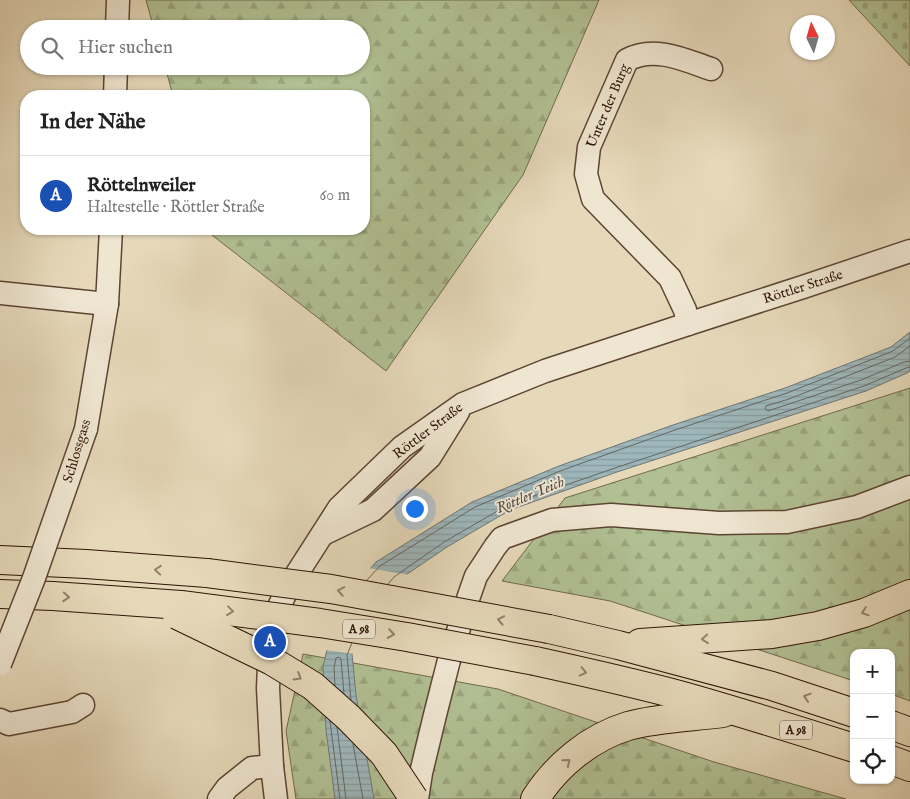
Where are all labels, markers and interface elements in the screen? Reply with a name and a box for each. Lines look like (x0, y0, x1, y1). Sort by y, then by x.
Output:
north arrow (790, 15, 835, 60)
search box (20, 20, 370, 75)
icon: search (38, 34, 66, 62)
text: Hier suchen (78, 36, 173, 60)
street label: Unter der Burg (582, 61, 634, 151)
text: In der Nähe (40, 109, 146, 136)
text: Röttelnweiler (87, 174, 196, 198)
text: A (51, 186, 61, 206)
text: 60 m (320, 186, 350, 206)
text: Haltestelle · Röttler Straße (87, 198, 265, 218)
street label: Röttler Straße (761, 265, 846, 308)
street label: Röttler Straße (389, 399, 467, 463)
street label: Schlossgass (59, 417, 95, 485)
water label: Röttler Teich (493, 472, 568, 518)
your location (402, 496, 428, 522)
one-way arrow (154, 564, 162, 575)
one-way arrow (337, 587, 346, 597)
one-way arrow (62, 591, 70, 602)
one-way arrow (226, 605, 234, 616)
one-way arrow (861, 606, 869, 616)
one-way arrow (497, 615, 506, 626)
road number: A 98 (343, 620, 375, 638)
pin: A (254, 623, 286, 661)
one-way arrow (386, 629, 395, 639)
one-way arrow (701, 633, 709, 644)
map controls (850, 649, 895, 784)
button: + (850, 649, 895, 694)
one-way arrow (579, 666, 587, 677)
one-way arrow (293, 671, 302, 681)
one-way arrow (804, 693, 812, 703)
button: − (850, 694, 895, 739)
road number: A 98 (780, 720, 812, 740)
button: locate (850, 739, 895, 784)
one-way arrow (561, 759, 570, 768)

